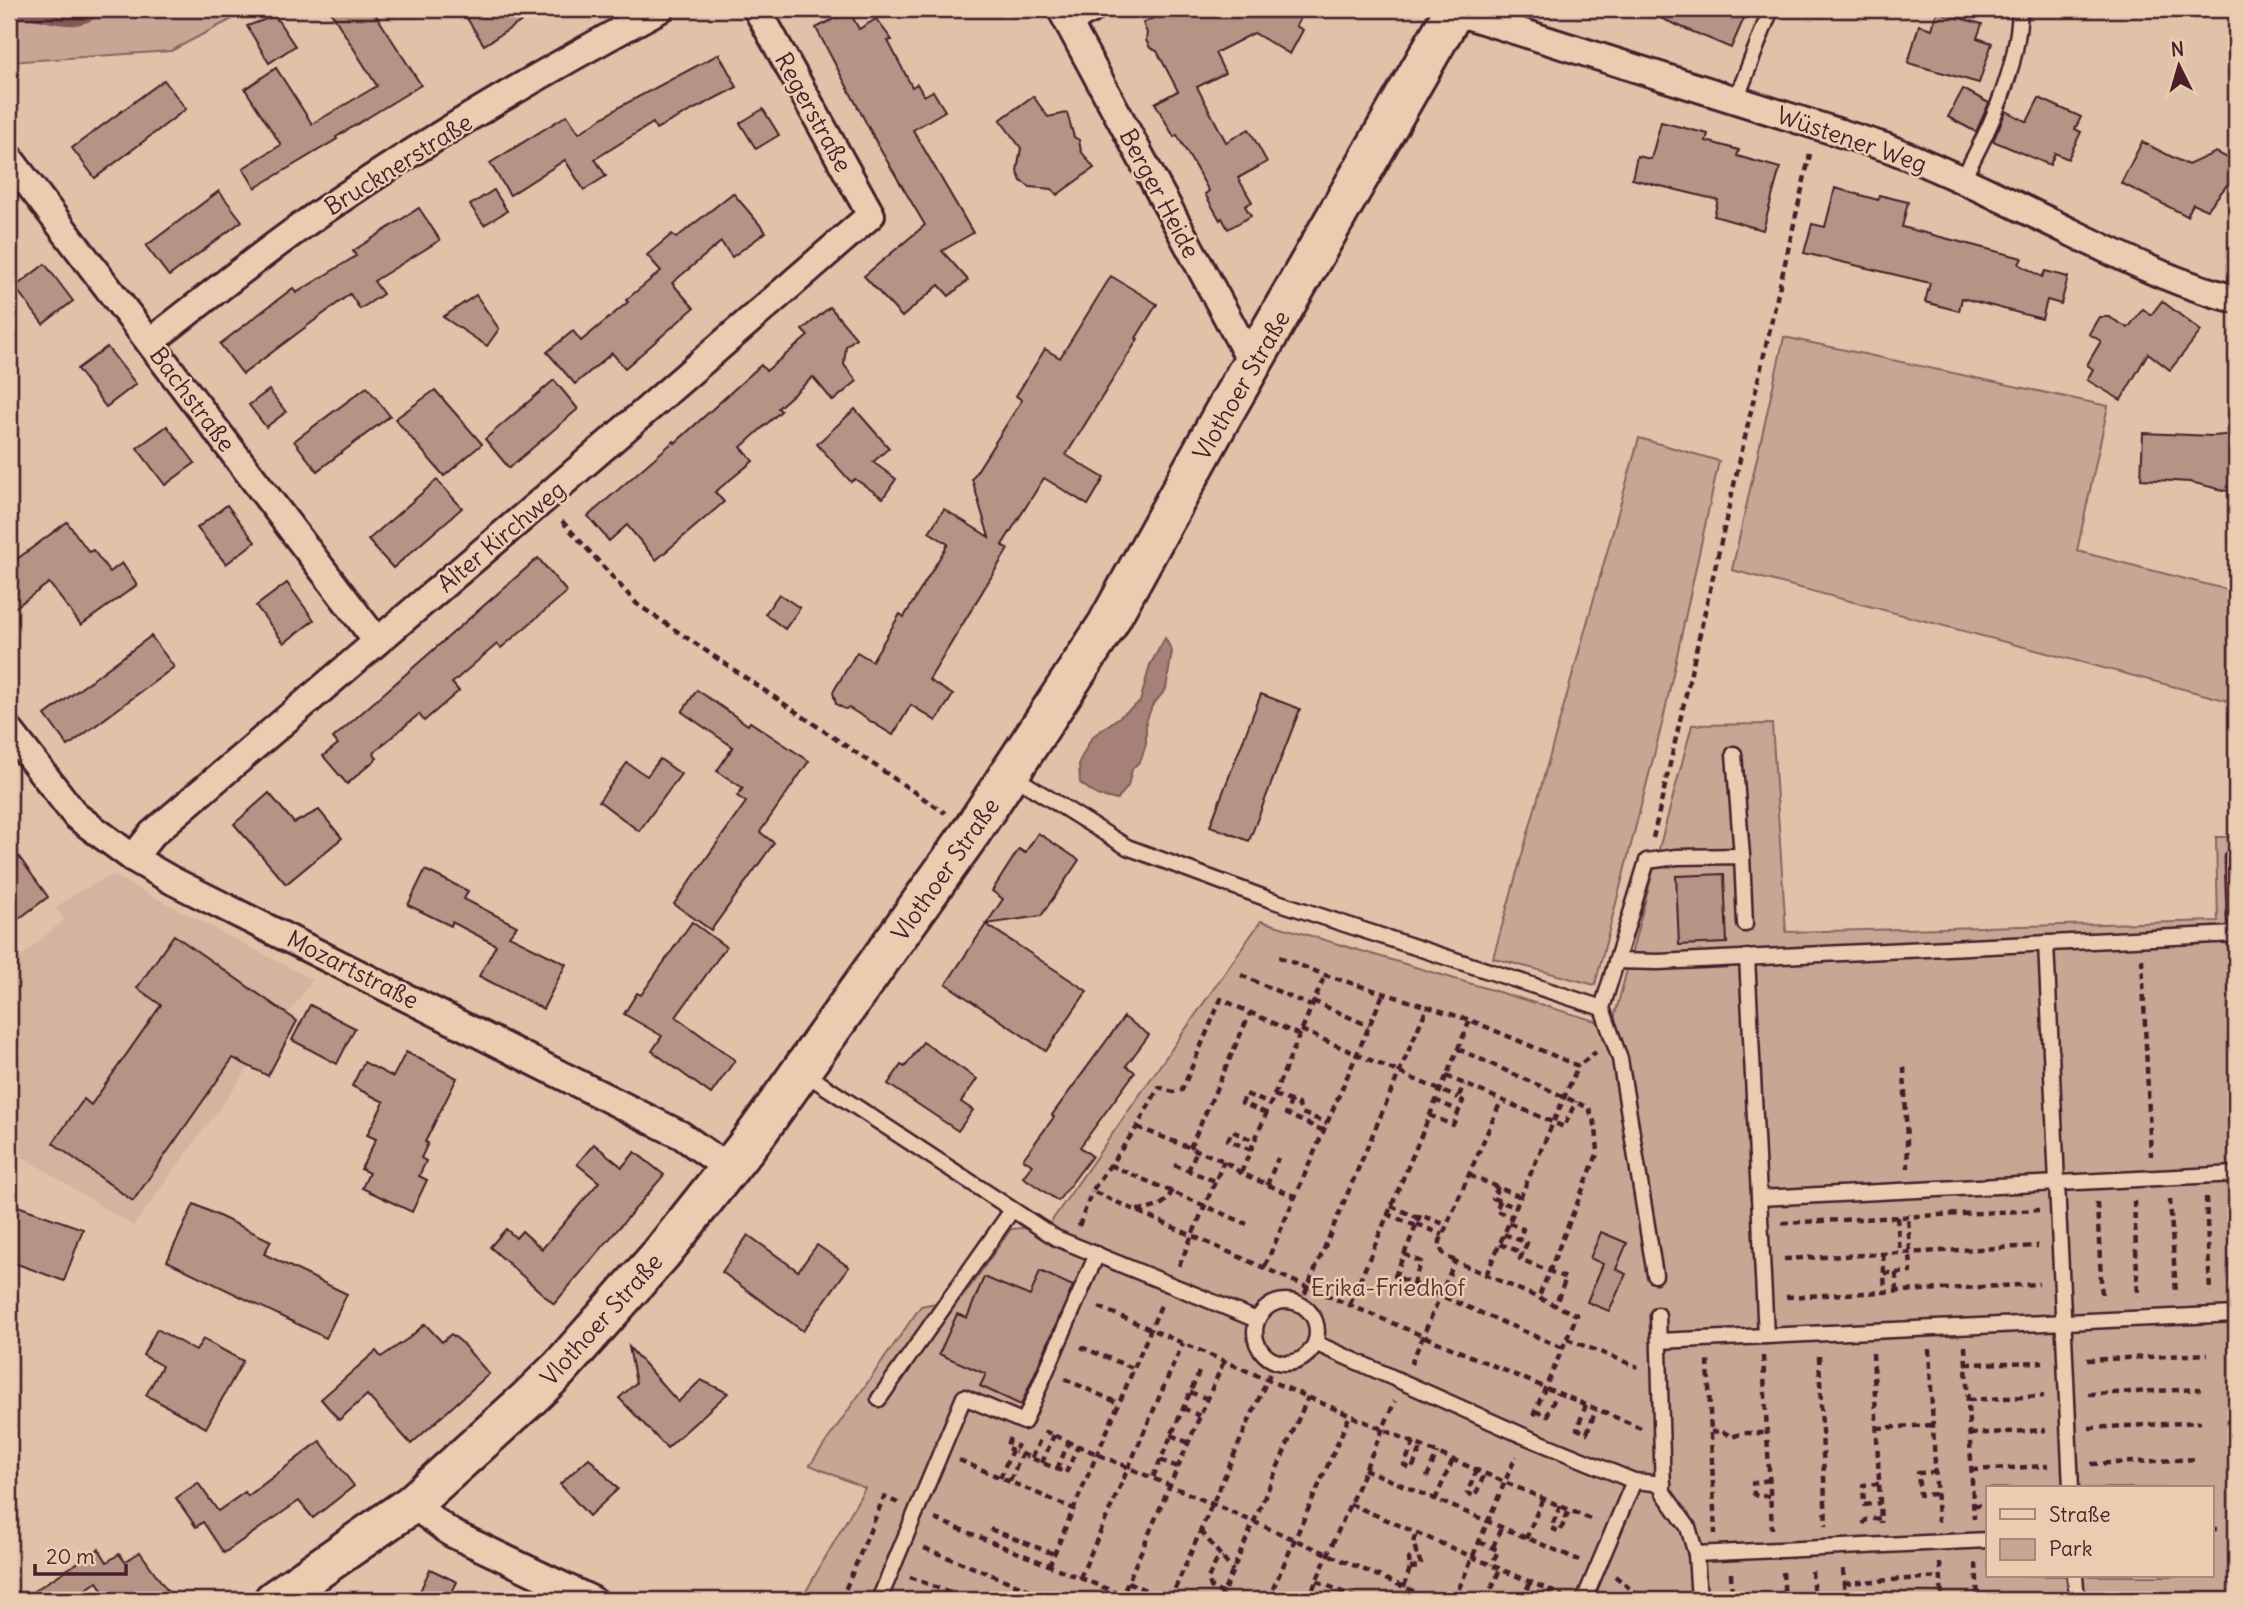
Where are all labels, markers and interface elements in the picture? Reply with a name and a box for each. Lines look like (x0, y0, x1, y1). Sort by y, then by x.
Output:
north arrow (2144, 32, 2214, 102)
text: N (2170, 37, 2185, 62)
street label: Regerstraße (769, 47, 859, 177)
street label: Wüstener Weg (1773, 99, 1931, 179)
street label: Brucknerstraße (319, 107, 477, 221)
street label: Berger Heide (1113, 123, 1207, 263)
street label: Vlothoer Straße (1186, 305, 1296, 465)
street label: Bachstraße (144, 341, 242, 457)
street label: Alter Kirchweg (431, 474, 571, 598)
street label: Vlothoer Straße (885, 792, 1005, 946)
street label: Mozartstraße (282, 923, 424, 1015)
street label: Vlothoer Straße (534, 1247, 668, 1391)
park label: Erika-Friedhof (1311, 1272, 1466, 1302)
legend (1986, 1486, 2214, 1578)
text: Straße (2049, 1501, 2110, 1528)
scale bar (35, 1532, 126, 1576)
text: Park (2049, 1535, 2092, 1562)
text: 20 m (46, 1543, 95, 1570)

